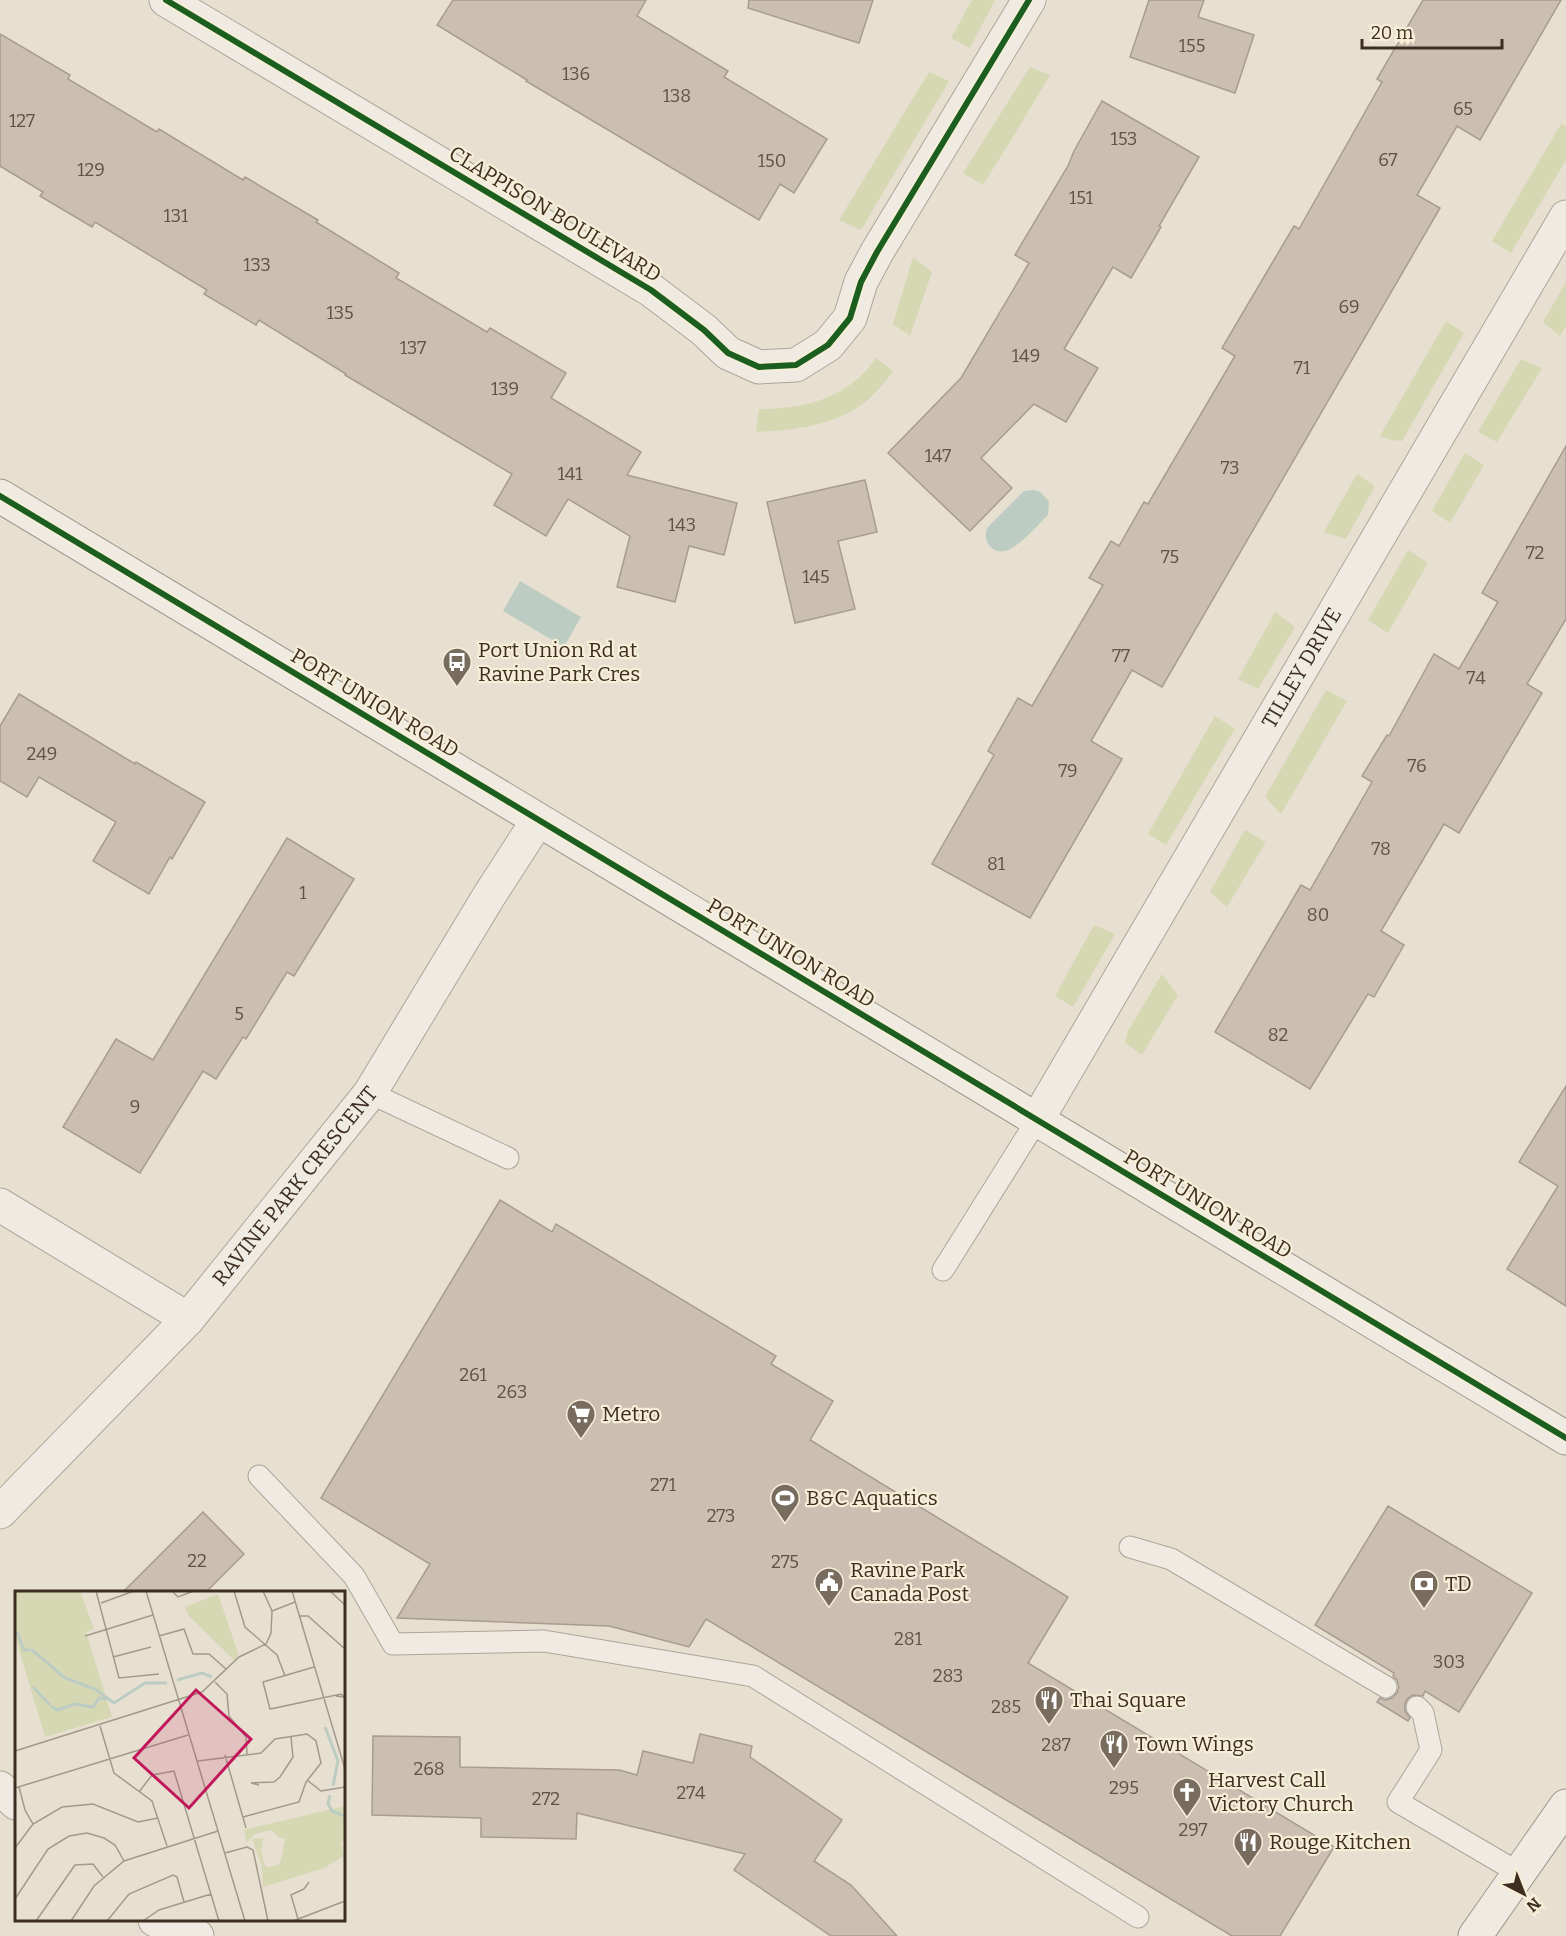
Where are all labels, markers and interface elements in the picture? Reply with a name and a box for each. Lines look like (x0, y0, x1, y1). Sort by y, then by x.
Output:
scale bar (1362, 12, 1502, 50)
text: 20 m (1371, 22, 1413, 44)
house number: 155 (1179, 35, 1205, 57)
house number: 136 (562, 63, 590, 85)
house number: 138 (663, 85, 691, 107)
house number: 65 (1453, 98, 1473, 120)
house number: 127 (9, 110, 35, 132)
house number: 153 (1111, 128, 1137, 150)
street label: CLAPPISON BOULEVARD (444, 140, 666, 288)
house number: 67 (1378, 149, 1398, 171)
house number: 150 (758, 150, 786, 172)
house number: 129 (77, 159, 105, 181)
house number: 151 (1069, 187, 1094, 209)
house number: 131 (164, 205, 189, 227)
house number: 133 (243, 254, 271, 276)
house number: 69 (1338, 296, 1360, 318)
house number: 135 (326, 302, 354, 324)
house number: 137 (400, 337, 426, 359)
house number: 149 (1012, 345, 1040, 367)
house number: 71 (1294, 357, 1311, 379)
house number: 139 (491, 378, 519, 400)
house number: 147 (925, 445, 951, 467)
house number: 73 (1221, 457, 1239, 479)
house number: 141 (557, 463, 583, 485)
house number: 143 (668, 514, 696, 536)
house number: 72 (1526, 542, 1544, 564)
house number: 75 (1161, 546, 1179, 568)
house number: 145 (802, 566, 830, 588)
street label: TILLEY DRIVE (1256, 603, 1347, 733)
place label: Port Union Rd at Ravine Park Cres (478, 637, 640, 687)
street label: PORT UNION ROAD (286, 643, 464, 763)
house number: 77 (1112, 645, 1130, 667)
bus stop icon: Port Union Rd at Ravine Park Cres (441, 646, 473, 688)
house number: 74 (1466, 667, 1486, 689)
house number: 249 (27, 743, 57, 765)
house number: 76 (1407, 755, 1427, 777)
house number: 79 (1058, 760, 1078, 782)
house number: 78 (1371, 838, 1391, 860)
house number: 81 (987, 853, 1006, 875)
house number: 1 (299, 882, 307, 904)
street label: PORT UNION ROAD (702, 893, 880, 1013)
house number: 80 (1307, 904, 1329, 926)
house number: 5 (234, 1003, 244, 1025)
house number: 82 (1268, 1024, 1288, 1046)
street label: RAVINE PARK CRESCENT (207, 1081, 383, 1291)
house number: 9 (130, 1096, 140, 1118)
street label: PORT UNION ROAD (1119, 1144, 1297, 1264)
house number: 261 (459, 1364, 487, 1386)
house number: 263 (497, 1381, 527, 1403)
supermarket icon: Metro (565, 1398, 597, 1440)
place label: Metro (602, 1401, 660, 1427)
house number: 271 (650, 1474, 677, 1496)
sports icon: B&C Aquatics (769, 1482, 801, 1524)
place label: B&C Aquatics (806, 1485, 938, 1511)
house number: 273 (707, 1505, 735, 1527)
house number: 22 (187, 1550, 207, 1572)
house number: 275 (771, 1551, 799, 1573)
place label: Ravine Park Canada Post (850, 1557, 970, 1607)
public building icon: Ravine Park Canada Post (813, 1566, 845, 1608)
bank icon: TD (1408, 1568, 1440, 1610)
place label: TD (1445, 1571, 1472, 1597)
inset map (15, 1591, 345, 1921)
house number: 281 (894, 1628, 923, 1650)
house number: 303 (1433, 1651, 1465, 1673)
house number: 283 (933, 1665, 963, 1687)
restaurant icon: Thai Square (1033, 1684, 1065, 1726)
place label: Thai Square (1070, 1687, 1186, 1713)
house number: 285 (991, 1696, 1021, 1718)
restaurant icon: Town Wings (1098, 1728, 1130, 1770)
place label: Town Wings (1135, 1731, 1254, 1757)
house number: 287 (1041, 1734, 1071, 1756)
house number: 268 (413, 1758, 445, 1780)
place label: Harvest Call Victory Church (1208, 1767, 1354, 1817)
church icon: Harvest Call Victory Church (1171, 1776, 1203, 1818)
house number: 295 (1109, 1777, 1139, 1799)
house number: 274 (677, 1782, 706, 1804)
house number: 272 (532, 1788, 560, 1810)
house number: 297 (1178, 1819, 1208, 1841)
restaurant icon: Rouge Kitchen (1232, 1826, 1264, 1868)
place label: Rouge Kitchen (1269, 1829, 1411, 1855)
north arrow (1494, 1864, 1554, 1924)
text: N (1523, 1894, 1545, 1916)

